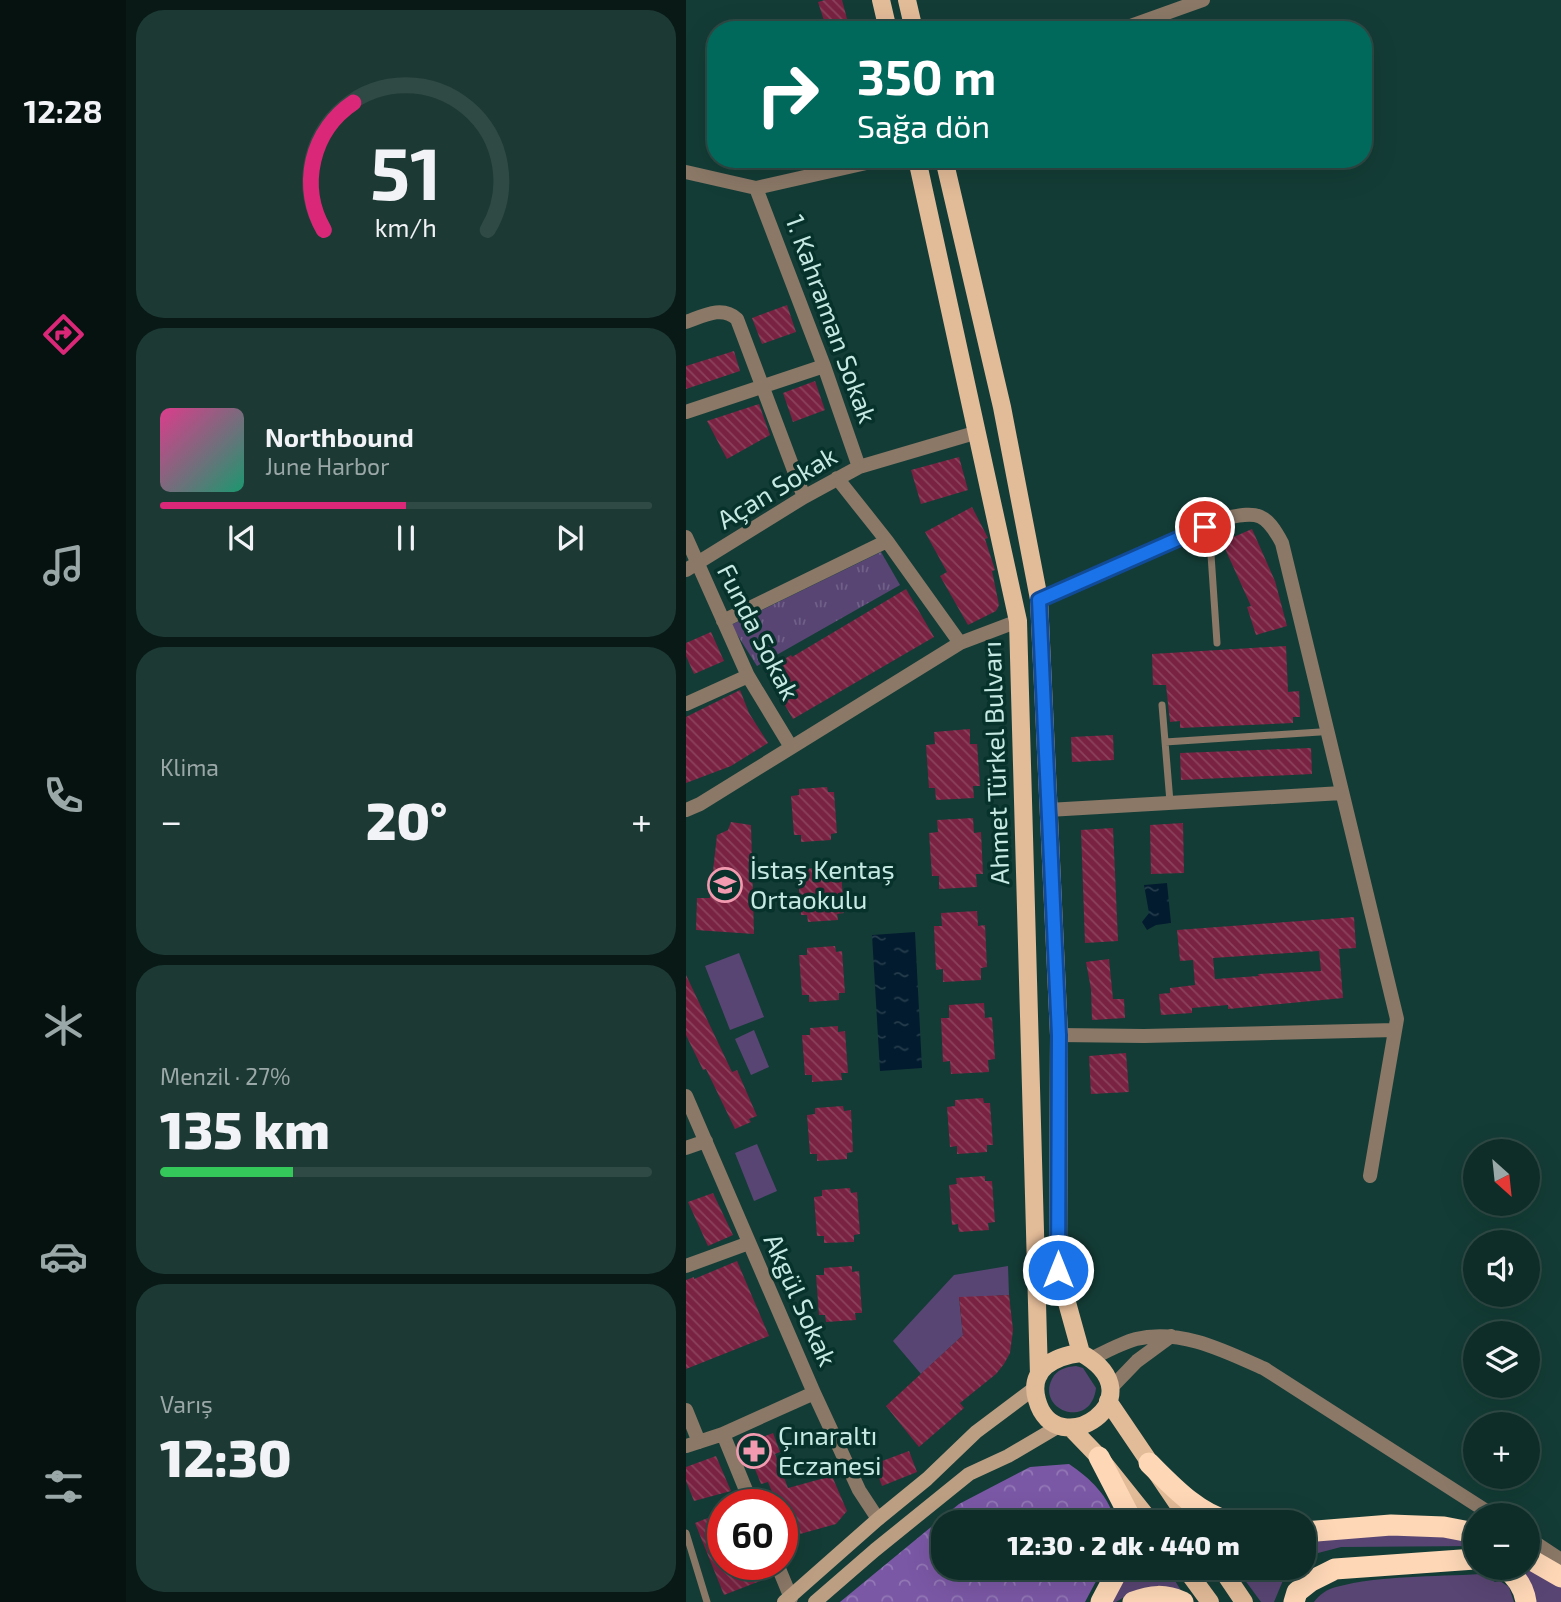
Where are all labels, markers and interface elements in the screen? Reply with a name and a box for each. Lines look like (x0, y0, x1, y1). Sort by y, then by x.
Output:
text: 350 m (857, 46, 997, 105)
icon: right (742, 49, 833, 140)
text: 12:28 (23, 91, 103, 129)
text: Sağa dön (857, 106, 990, 144)
text: 51 (370, 128, 442, 216)
street label: 1. Kahraman Sokak (780, 210, 885, 427)
text: km/h (375, 212, 437, 242)
icon: directions (39, 310, 88, 359)
text: Northbound (265, 421, 414, 452)
street label: Açan Sokak (711, 439, 843, 536)
text: June Harbor (265, 452, 389, 480)
pin (1175, 497, 1235, 557)
icon: arrive (1186, 508, 1224, 546)
icon: previous (223, 519, 261, 557)
icon: pause (387, 519, 425, 557)
icon: next (551, 519, 589, 557)
icon: music (39, 541, 88, 590)
street label: Funda Sokak (712, 558, 807, 705)
street label: Ahmet Türkel Bulvarı (975, 641, 1014, 885)
text: Klima (160, 753, 219, 781)
icon: phone (39, 771, 88, 820)
text: 20° (366, 788, 447, 850)
text: − (160, 797, 182, 843)
text: + (631, 797, 652, 843)
place label: İstaş Kentaş Ortaokulu (750, 853, 895, 914)
school or university icon: İstaş Kentaş Ortaokulu (706, 866, 744, 904)
icon: climate (39, 1001, 88, 1050)
text: Menzil · 27% (160, 1062, 291, 1090)
text: 135 km (160, 1097, 330, 1159)
north arrow (1463, 1139, 1540, 1216)
map controls (1463, 1139, 1540, 1580)
street label: Akgül Sokak (758, 1228, 844, 1370)
button: sound (1463, 1230, 1540, 1307)
icon: car (39, 1232, 88, 1281)
position arrow (1021, 1233, 1095, 1307)
button: layers (1463, 1321, 1540, 1398)
text: Varış (160, 1390, 213, 1418)
button: + (1463, 1412, 1540, 1489)
place label: Çınaraltı Eczanesi (778, 1419, 882, 1480)
text: 12:30 (160, 1425, 292, 1487)
pharmacy icon: Çınaraltı Eczanesi (735, 1432, 773, 1470)
icon: filters (39, 1462, 88, 1511)
speed limit sign: 60 (707, 1489, 798, 1580)
button: − (1463, 1503, 1540, 1580)
text: 12:30 · 2 dk · 440 m (1007, 1529, 1240, 1560)

